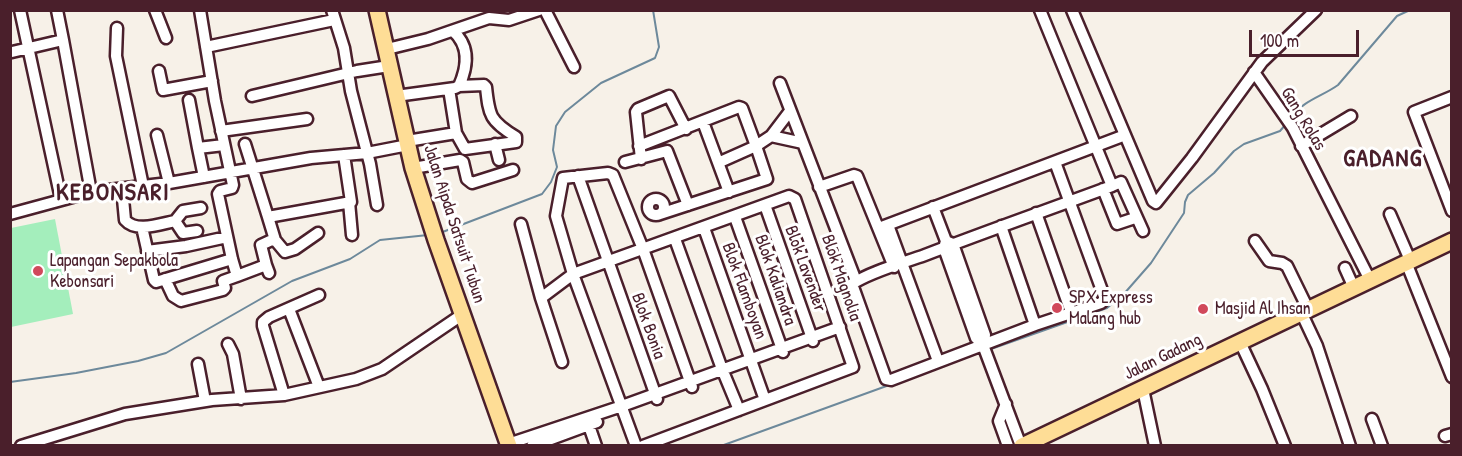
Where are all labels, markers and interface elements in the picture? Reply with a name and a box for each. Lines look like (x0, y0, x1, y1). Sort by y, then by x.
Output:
scale bar (1252, 18, 1362, 56)
text: 100 m (1260, 28, 1299, 53)
street label: Gang Rolas (1276, 83, 1330, 155)
street label: Jalan Aipda Satsuit Tubun (418, 142, 490, 306)
district label: GADANG (1343, 146, 1423, 174)
district label: KEBONSARI (56, 180, 170, 208)
street label: Blok Lavender (779, 223, 831, 315)
street label: Blok Kaliandra (749, 232, 801, 328)
street label: Blok Magnolia (816, 232, 866, 324)
street label: Blok Flamboyan (717, 240, 771, 342)
place label: Lapangan Sepakbola Kebonsari (50, 250, 178, 292)
marker: Lapangan Sepakbola Kebonsari (31, 264, 45, 278)
place label: SPX Express Malang hub (1069, 287, 1153, 330)
street label: Blok Bonia (626, 290, 670, 362)
place label: Masjid Al Ihsan (1215, 298, 1311, 320)
marker: SPX Express Malang hub (1050, 301, 1064, 315)
marker: Masjid Al Ihsan (1196, 302, 1210, 316)
street label: Jalan Gadang (1121, 329, 1205, 385)

